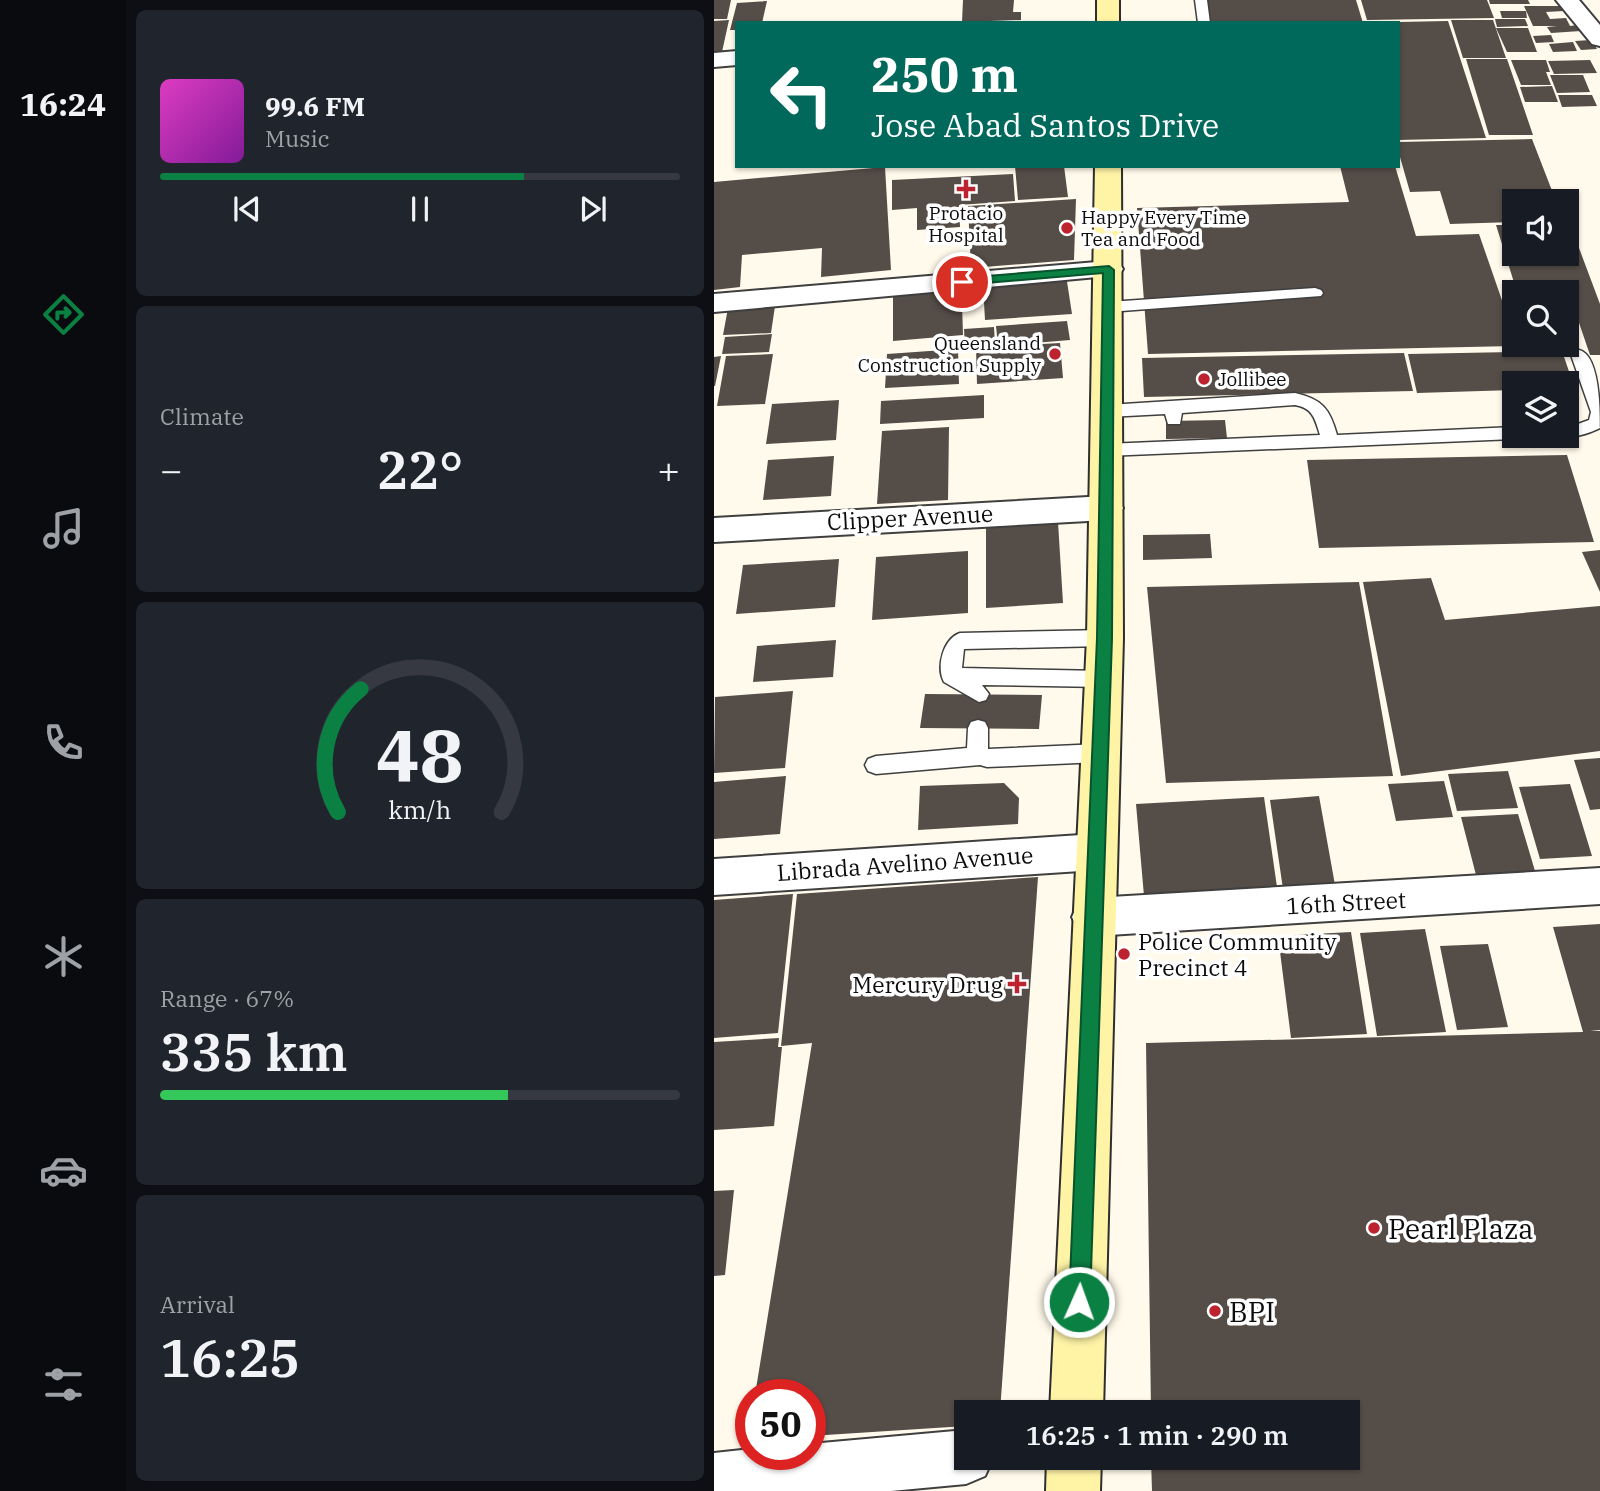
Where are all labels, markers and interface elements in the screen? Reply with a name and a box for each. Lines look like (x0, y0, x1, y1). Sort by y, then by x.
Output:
text: 250 m (871, 42, 1018, 105)
icon: left (756, 49, 847, 140)
text: 16:24 (20, 83, 106, 125)
text: 99.6 FM (265, 89, 365, 123)
text: Jose Abad Santos Drive (871, 104, 1219, 146)
text: Music (265, 123, 330, 153)
marker: Protacio Hospital (956, 179, 976, 199)
map controls (1502, 189, 1579, 448)
button: sound (1502, 189, 1579, 266)
icon: previous (228, 190, 266, 228)
icon: pause (401, 190, 439, 228)
icon: next (574, 190, 612, 228)
place label: Protacio Hospital (928, 201, 1004, 247)
place label: Happy Every Time Tea and Food (1081, 205, 1247, 251)
marker: Happy Every Time Tea and Food (1059, 220, 1075, 236)
pin (932, 252, 992, 312)
icon: arrive (943, 263, 981, 301)
button: search (1502, 280, 1579, 357)
icon: directions (39, 290, 88, 339)
place label: Queensland Construction Supply (858, 331, 1042, 377)
marker: Queensland Construction Supply (1047, 346, 1063, 362)
place label: Jollibee (1218, 367, 1287, 391)
marker: Jollibee (1196, 371, 1212, 387)
button: layers (1502, 371, 1579, 448)
text: Climate (160, 401, 244, 431)
text: 22° (377, 436, 463, 503)
text: − (160, 445, 183, 494)
text: + (657, 445, 680, 494)
street label: Clipper Avenue (826, 498, 994, 536)
icon: music (39, 504, 88, 553)
text: 48 (376, 707, 464, 802)
icon: phone (39, 718, 88, 767)
text: km/h (388, 792, 452, 825)
street label: Librada Avelino Avenue (776, 839, 1034, 887)
street label: 16th Street (1285, 884, 1407, 920)
place label: Police Community Precinct 4 (1138, 926, 1337, 982)
icon: climate (39, 932, 88, 981)
marker: Police Community Precinct 4 (1116, 946, 1132, 962)
place label: Mercury Drug (852, 969, 1003, 999)
marker: Mercury Drug (1009, 976, 1025, 992)
text: Range · 67% (160, 983, 294, 1013)
text: 335 km (160, 1018, 348, 1085)
icon: car (39, 1146, 88, 1195)
place label: Pearl Plaza (1388, 1210, 1534, 1247)
marker: Pearl Plaza (1366, 1220, 1382, 1236)
position arrow (1042, 1265, 1116, 1339)
text: Arrival (160, 1289, 235, 1319)
place label: BPI (1229, 1293, 1275, 1330)
marker: BPI (1207, 1303, 1223, 1319)
text: 16:25 (160, 1324, 300, 1391)
icon: filters (39, 1360, 88, 1409)
speed limit sign: 50 (735, 1379, 826, 1470)
text: 16:25 · 1 min · 290 m (1026, 1418, 1288, 1452)

